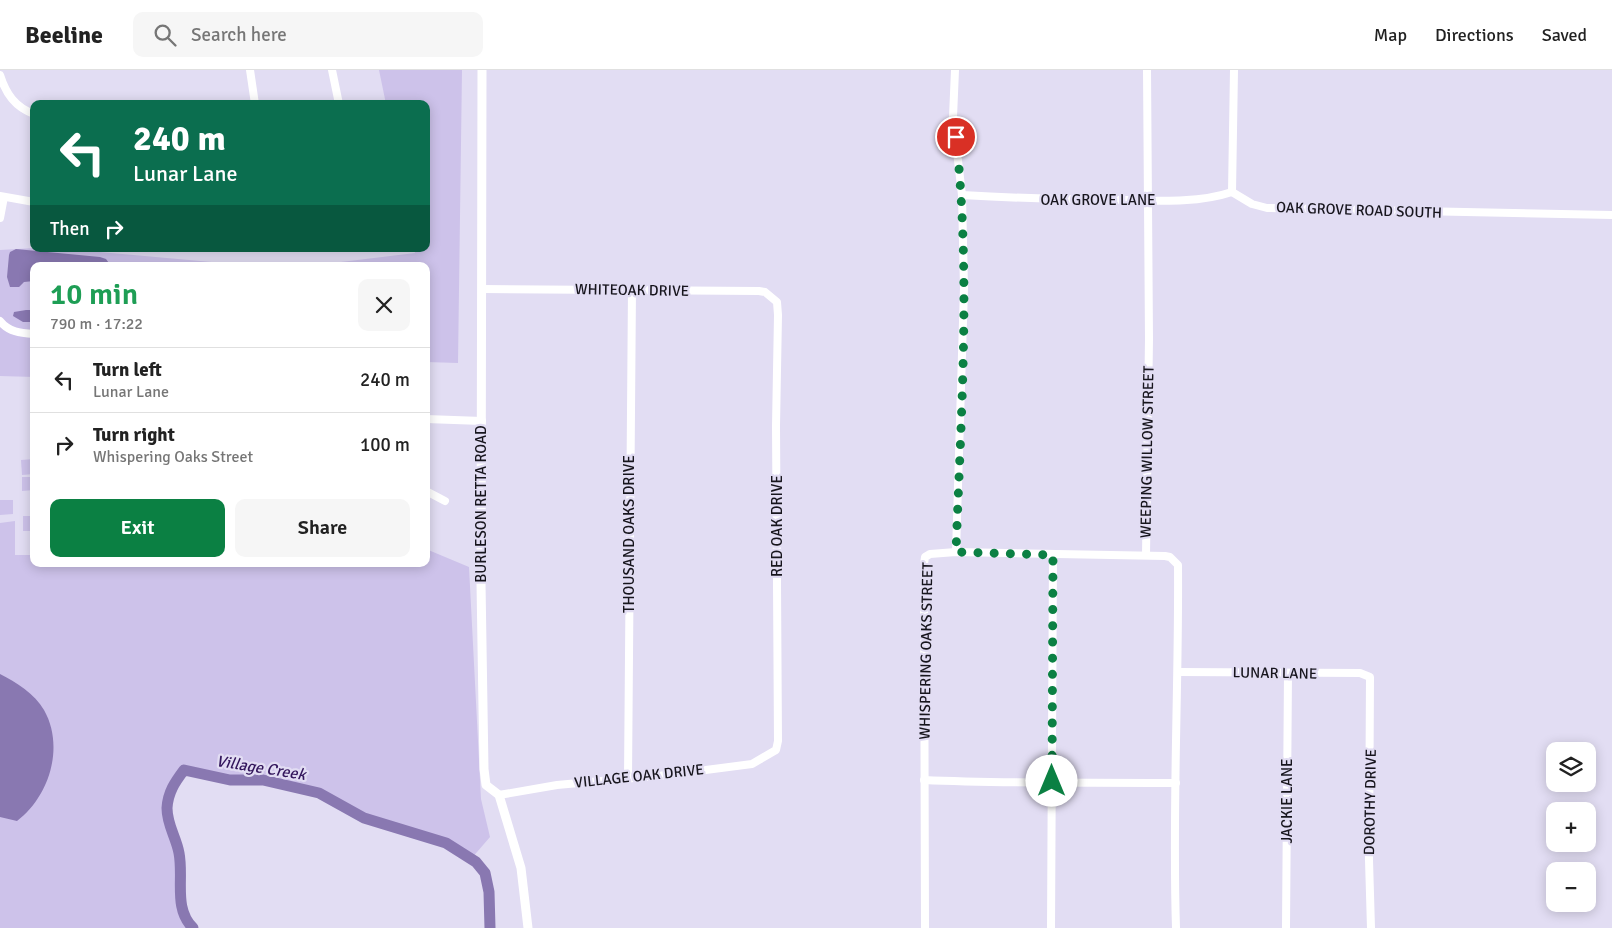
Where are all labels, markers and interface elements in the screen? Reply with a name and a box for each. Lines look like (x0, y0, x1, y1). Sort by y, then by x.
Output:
search box (133, 12, 483, 57)
text: Beeline (25, 20, 103, 50)
icon: search (151, 21, 179, 49)
text: Search here (191, 23, 287, 47)
text: Map (1374, 24, 1407, 46)
text: Directions (1435, 24, 1514, 46)
text: Saved (1542, 24, 1587, 46)
pin (935, 116, 977, 158)
text: 240 m (133, 117, 226, 160)
icon: left (50, 120, 115, 185)
icon: arrive (942, 123, 970, 151)
text: Lunar Lane (133, 160, 238, 187)
street label: OAK GROVE LANE (1040, 191, 1156, 209)
street label: OAK GROVE ROAD SOUTH (1276, 198, 1442, 222)
icon: right (100, 215, 128, 243)
text: Then (50, 217, 90, 241)
text: 10 min (50, 276, 138, 313)
button: close (358, 279, 410, 331)
street label: WHITEOAK DRIVE (575, 280, 689, 300)
text: 790 m · 17:22 (50, 314, 143, 334)
text: Turn left (93, 358, 162, 382)
street label: WEEPING WILLOW STREET (1136, 365, 1158, 538)
icon: left (50, 366, 78, 394)
text: 240 m (360, 368, 410, 392)
text: Lunar Lane (93, 382, 169, 402)
text: Turn right (93, 423, 175, 447)
street label: BURLESON RETTA ROAD (472, 425, 490, 583)
icon: right (50, 431, 78, 459)
text: 100 m (360, 433, 410, 457)
text: Whispering Oaks Street (93, 447, 253, 467)
street label: THOUSAND OAKS DRIVE (620, 455, 638, 613)
street label: RED OAK DRIVE (768, 475, 786, 577)
button: Exit (50, 499, 225, 557)
button: Share (235, 499, 410, 557)
street label: WHISPERING OAKS STREET (915, 562, 937, 740)
street label: LUNAR LANE (1233, 663, 1317, 683)
map controls (1546, 742, 1596, 912)
button: layers (1546, 742, 1596, 792)
street label: DOROTHY DRIVE (1360, 749, 1380, 855)
water label: Village Creek (215, 751, 309, 785)
position arrow (1025, 754, 1077, 806)
street label: JACKIE LANE (1278, 758, 1296, 844)
street label: VILLAGE OAK DRIVE (573, 760, 705, 792)
button: + (1546, 802, 1596, 852)
button: − (1546, 862, 1596, 912)

